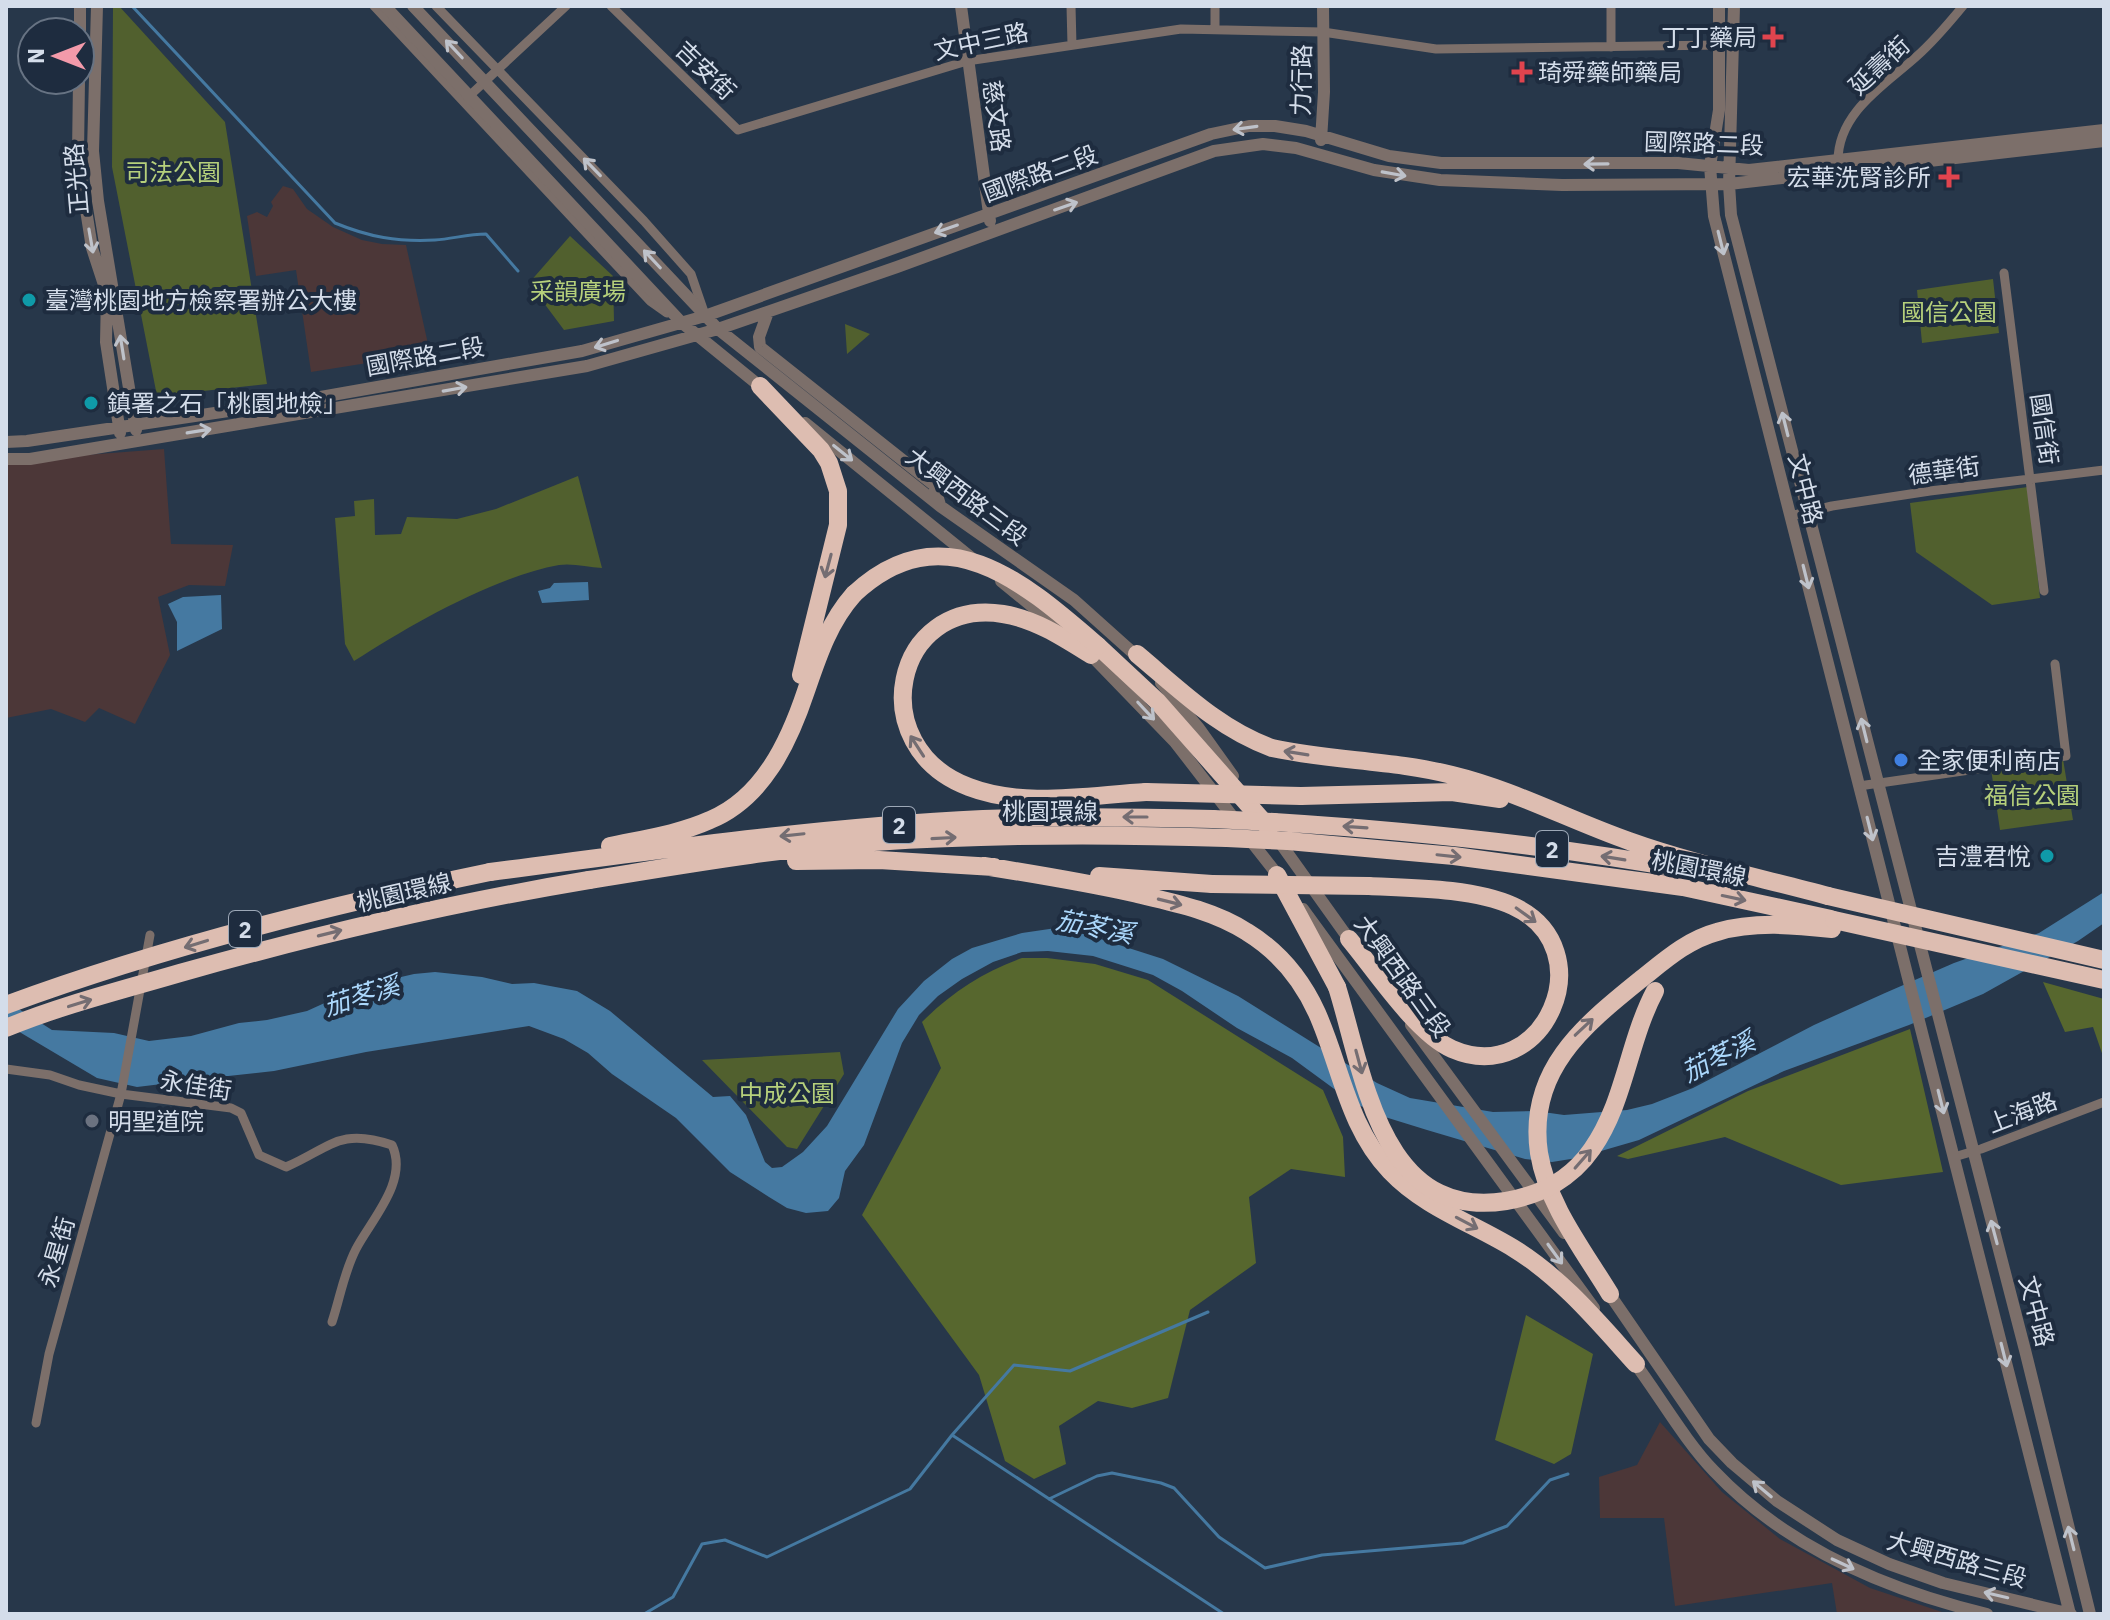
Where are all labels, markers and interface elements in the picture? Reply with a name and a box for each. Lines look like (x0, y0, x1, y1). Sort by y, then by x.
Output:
street label: 文中三路 (931, 15, 1031, 67)
north arrow (16, 16, 96, 96)
place label: 丁丁藥局 (1661, 21, 1757, 53)
marker: 丁丁藥局 (1764, 28, 1782, 46)
street label: 延壽街 (1842, 29, 1916, 101)
street label: 吉安街 (669, 33, 743, 107)
one-way arrow (445, 40, 464, 59)
street label: 力行路 (1284, 44, 1318, 116)
text: N (21, 48, 50, 64)
place label: 琦舜藥師藥局 (1538, 56, 1682, 88)
marker: 琦舜藥師藥局 (1513, 63, 1531, 81)
street label: 慈文路 (976, 78, 1018, 154)
one-way arrow (1232, 120, 1259, 135)
street label: 國際路二段 (1643, 125, 1765, 161)
street label: 國際路二段 (978, 137, 1102, 209)
street label: 正光路 (57, 142, 95, 216)
park label: 司法公園 (125, 156, 221, 188)
one-way arrow (1583, 156, 1610, 171)
one-way arrow (583, 158, 602, 177)
place label: 宏華洗腎診所 (1787, 161, 1931, 193)
marker: 宏華洗腎診所 (1938, 166, 1960, 188)
one-way arrow (1381, 168, 1406, 183)
one-way arrow (1053, 197, 1078, 212)
one-way arrow (934, 223, 959, 238)
one-way arrow (85, 228, 100, 253)
one-way arrow (1715, 230, 1730, 256)
one-way arrow (642, 249, 661, 269)
park label: 采韻廣場 (530, 275, 626, 307)
place label: 臺灣桃園地方檢察署辦公大樓 (45, 284, 357, 316)
marker: 臺灣桃園地方檢察署辦公大樓 (20, 291, 38, 309)
park label: 國信公園 (1901, 296, 1997, 328)
street label: 國際路二段 (363, 330, 487, 382)
one-way arrow (114, 335, 129, 360)
one-way arrow (594, 337, 620, 352)
one-way arrow (442, 380, 467, 395)
place label: 鎮署之石「桃園地檢」 (107, 387, 347, 419)
street label: 國信街 (2024, 391, 2066, 467)
marker: 鎮署之石「桃園地檢」 (82, 394, 100, 412)
one-way arrow (1777, 412, 1792, 438)
one-way arrow (186, 423, 211, 438)
street label: 大興西路三段 (900, 440, 1034, 552)
one-way arrow (832, 444, 852, 462)
street label: 德華街 (1906, 449, 1982, 491)
street label: 文中路 (1782, 450, 1830, 528)
one-way arrow (820, 553, 835, 579)
one-way arrow (1799, 563, 1814, 589)
one-way arrow (1136, 700, 1155, 720)
one-way arrow (1855, 718, 1870, 744)
one-way arrow (908, 735, 924, 758)
one-way arrow (1284, 744, 1309, 759)
place label: 全家便利商店 (1917, 744, 2061, 776)
marker: 全家便利商店 (1892, 751, 1910, 769)
park label: 福信公園 (1984, 779, 2080, 811)
street label: 桃園環線 (1002, 795, 1098, 827)
road number: 2 (883, 807, 915, 843)
one-way arrow (1122, 810, 1149, 825)
one-way arrow (1863, 815, 1878, 841)
one-way arrow (1342, 819, 1369, 834)
one-way arrow (779, 827, 806, 842)
one-way arrow (930, 830, 957, 845)
road number: 2 (1536, 831, 1568, 867)
place label: 吉澧君悅 (1935, 840, 2031, 872)
street label: 桃園環線 (1649, 843, 1749, 893)
marker: 吉澧君悅 (2038, 847, 2056, 865)
one-way arrow (1435, 848, 1462, 863)
one-way arrow (1601, 850, 1626, 865)
street label: 桃園環線 (354, 866, 454, 918)
one-way arrow (1721, 891, 1746, 906)
one-way arrow (1157, 896, 1182, 911)
water label: 茄苳溪 (1053, 902, 1140, 951)
one-way arrow (1515, 906, 1536, 923)
street label: 大興西路三段 (1348, 908, 1458, 1044)
road number: 2 (229, 911, 261, 947)
one-way arrow (317, 925, 343, 940)
one-way arrow (184, 937, 210, 952)
water label: 茄苳溪 (319, 966, 407, 1023)
one-way arrow (67, 995, 92, 1009)
one-way arrow (1574, 1017, 1594, 1036)
water label: 茄苳溪 (1676, 1021, 1764, 1089)
one-way arrow (1353, 1048, 1368, 1074)
street label: 永佳街 (158, 1064, 234, 1106)
park label: 中成公園 (739, 1077, 835, 1109)
street label: 上海路 (1983, 1084, 2061, 1140)
one-way arrow (1934, 1089, 1949, 1115)
place label: 明聖道院 (108, 1105, 204, 1137)
marker: 明聖道院 (83, 1112, 101, 1130)
one-way arrow (1574, 1150, 1592, 1170)
street label: 永星街 (31, 1213, 81, 1291)
one-way arrow (1454, 1215, 1478, 1231)
one-way arrow (1985, 1219, 2000, 1245)
one-way arrow (1547, 1243, 1563, 1265)
street label: 文中路 (2012, 1272, 2062, 1350)
one-way arrow (1998, 1341, 2013, 1367)
one-way arrow (1753, 1480, 1773, 1498)
street label: 大興西路三段 (1883, 1524, 2031, 1594)
one-way arrow (2063, 1526, 2078, 1552)
one-way arrow (1830, 1557, 1854, 1572)
one-way arrow (1984, 1587, 2010, 1602)

